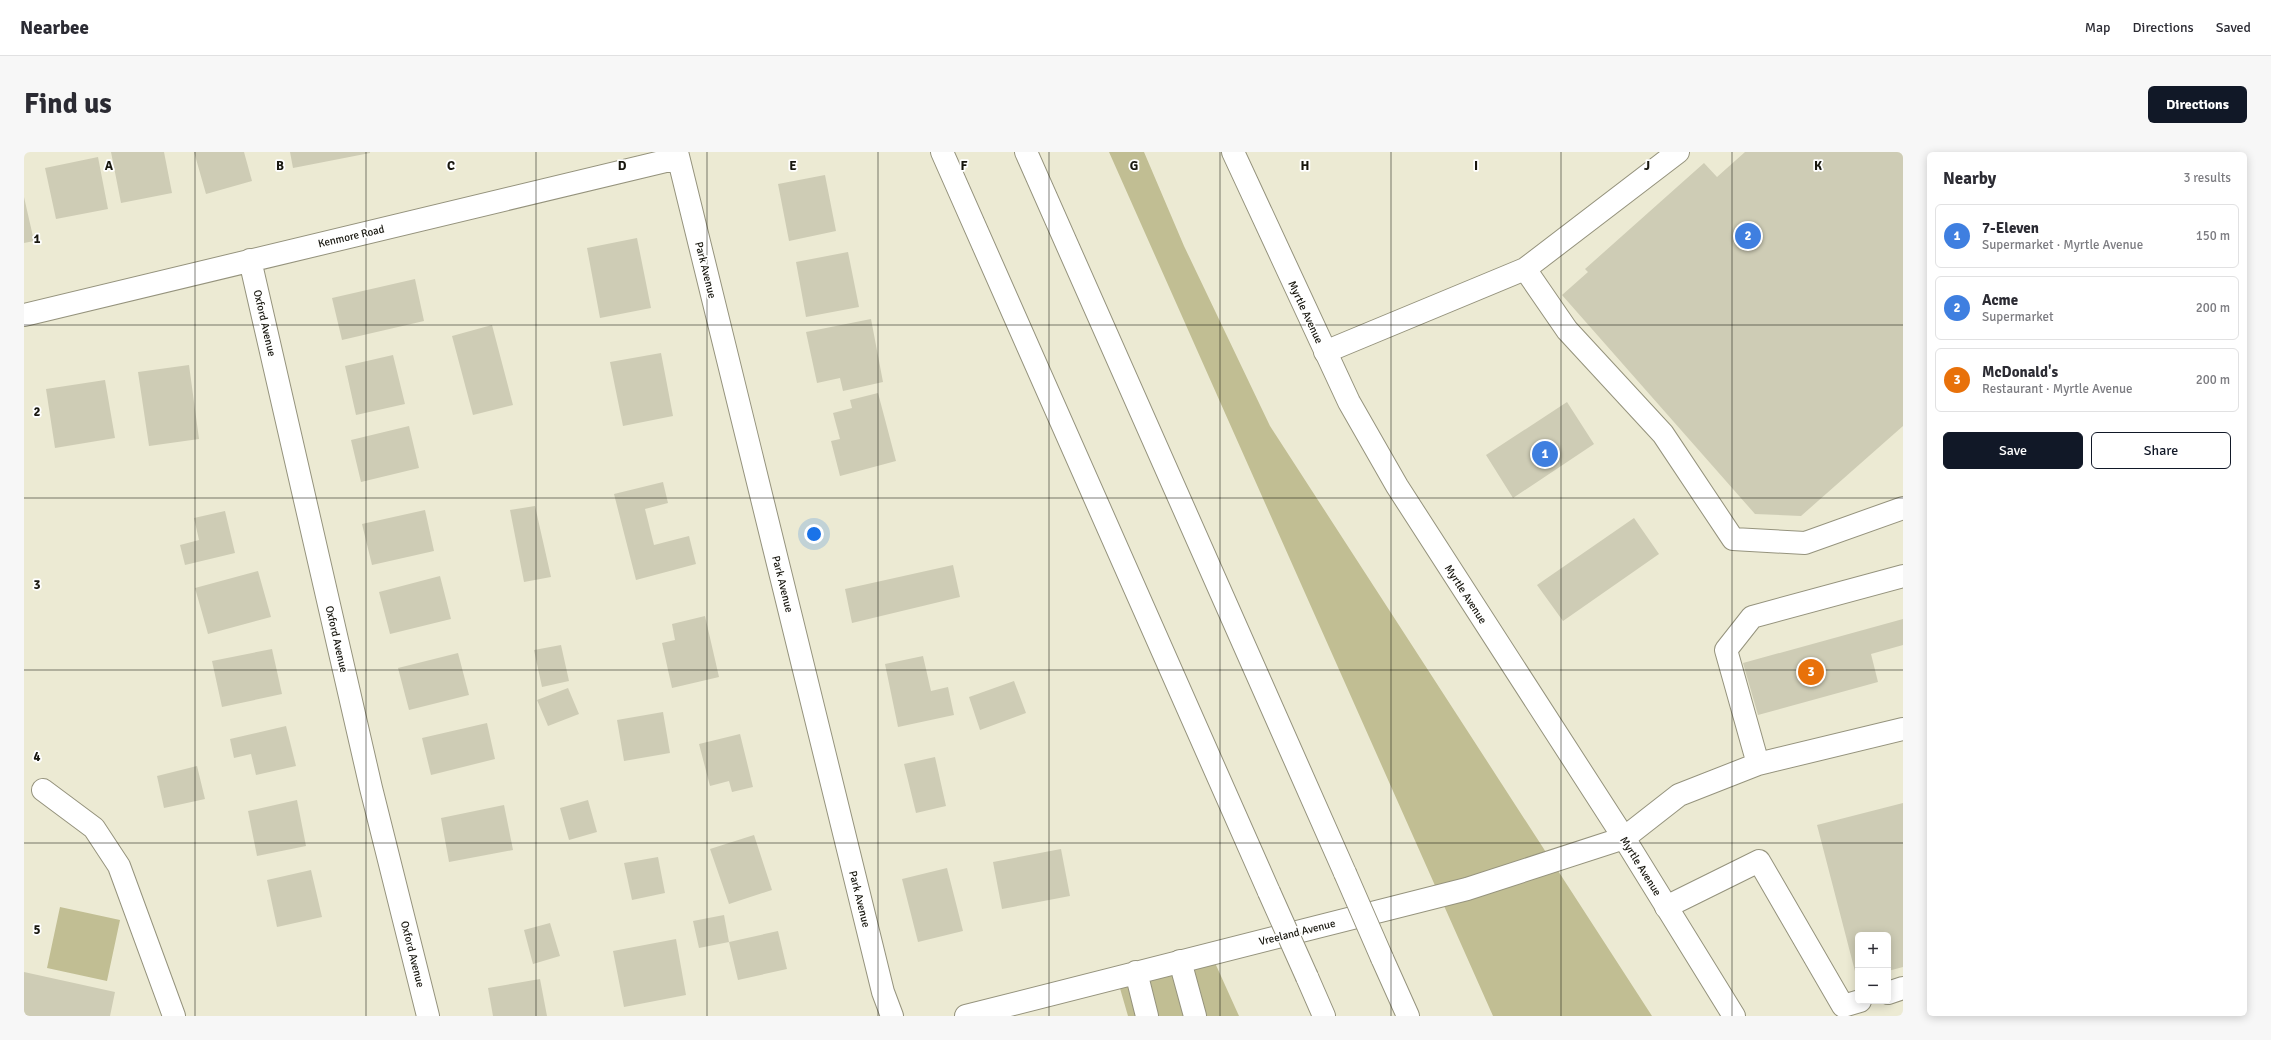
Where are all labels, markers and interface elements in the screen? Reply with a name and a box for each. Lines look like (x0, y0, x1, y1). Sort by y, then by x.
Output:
text: Nearbee (20, 16, 89, 40)
text: Map (2085, 19, 2111, 36)
text: Directions (2133, 19, 2194, 36)
text: Saved (2216, 19, 2251, 36)
button: Directions (2148, 86, 2247, 123)
text: Find us (24, 87, 112, 121)
text: A (105, 158, 114, 174)
text: B (276, 158, 284, 174)
text: C (447, 158, 455, 174)
text: D (618, 158, 627, 174)
text: E (789, 158, 797, 174)
text: F (961, 158, 968, 174)
text: G (1130, 158, 1138, 174)
text: H (1301, 158, 1309, 174)
text: I (1474, 158, 1478, 174)
text: J (1644, 158, 1650, 174)
text: K (1814, 158, 1822, 174)
text: Nearby (1943, 168, 1996, 189)
text: 3 results (2183, 170, 2231, 186)
text: 7-Eleven (1982, 219, 2039, 237)
pin: 2 (1735, 221, 1761, 251)
street label: Kenmore Road (317, 223, 386, 250)
text: 1 (1953, 228, 1961, 244)
text: 150 m (2196, 228, 2230, 244)
text: 1 (33, 231, 41, 247)
text: Supermarket · Myrtle Avenue (1982, 237, 2143, 253)
street label: Park Avenue (692, 240, 719, 300)
street label: Myrtle Avenue (1285, 279, 1326, 346)
street label: Oxford Avenue (251, 288, 279, 358)
text: Acme (1982, 291, 2018, 309)
text: 2 (1953, 300, 1961, 316)
text: 200 m (2196, 300, 2230, 316)
text: Supermarket (1982, 309, 2054, 325)
text: McDonald's (1982, 363, 2058, 381)
text: 3 (1953, 372, 1961, 388)
text: 200 m (2196, 372, 2230, 388)
text: Restaurant · Myrtle Avenue (1982, 381, 2133, 397)
text: 2 (33, 404, 41, 420)
button: Save (1943, 432, 2083, 469)
button: Share (2091, 432, 2231, 469)
pin: 1 (1532, 439, 1558, 469)
your location (804, 524, 824, 544)
street label: Park Avenue (769, 554, 796, 614)
street label: Myrtle Avenue (1442, 562, 1489, 626)
text: 3 (33, 577, 41, 593)
street label: Oxford Avenue (323, 604, 351, 674)
pin: 3 (1798, 657, 1824, 687)
text: 4 (33, 749, 41, 765)
street label: Myrtle Avenue (1617, 834, 1664, 898)
street label: Park Avenue (846, 869, 873, 929)
street label: Vreeland Avenue (1258, 917, 1337, 948)
street label: Oxford Avenue (398, 919, 427, 989)
text: 5 (33, 922, 41, 938)
map controls (1855, 932, 1891, 1004)
button: + (1855, 932, 1891, 968)
button: − (1855, 968, 1891, 1004)

